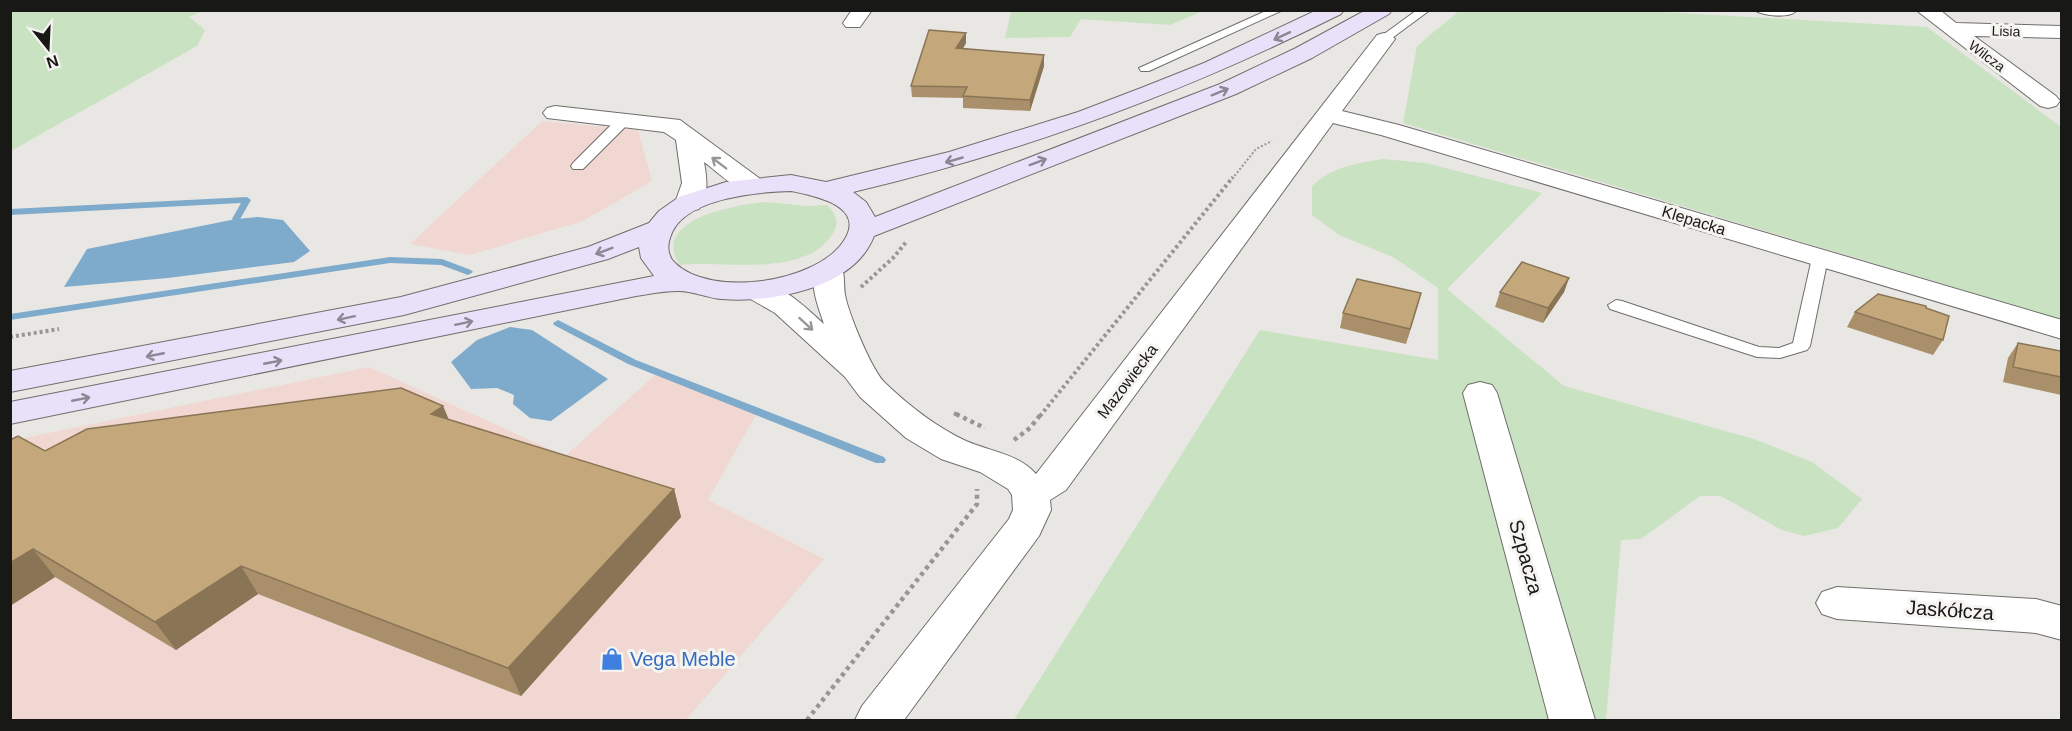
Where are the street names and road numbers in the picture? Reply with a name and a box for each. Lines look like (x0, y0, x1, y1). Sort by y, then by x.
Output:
street label: Lisia (1991, 23, 2021, 40)
street label: Wilcza (1966, 37, 2008, 75)
street label: Klepacka (1660, 203, 1728, 238)
street label: Mazowiecka (1094, 341, 1161, 422)
street label: Szpacza (1505, 517, 1547, 598)
street label: Jaskółcza (1905, 596, 1995, 624)

